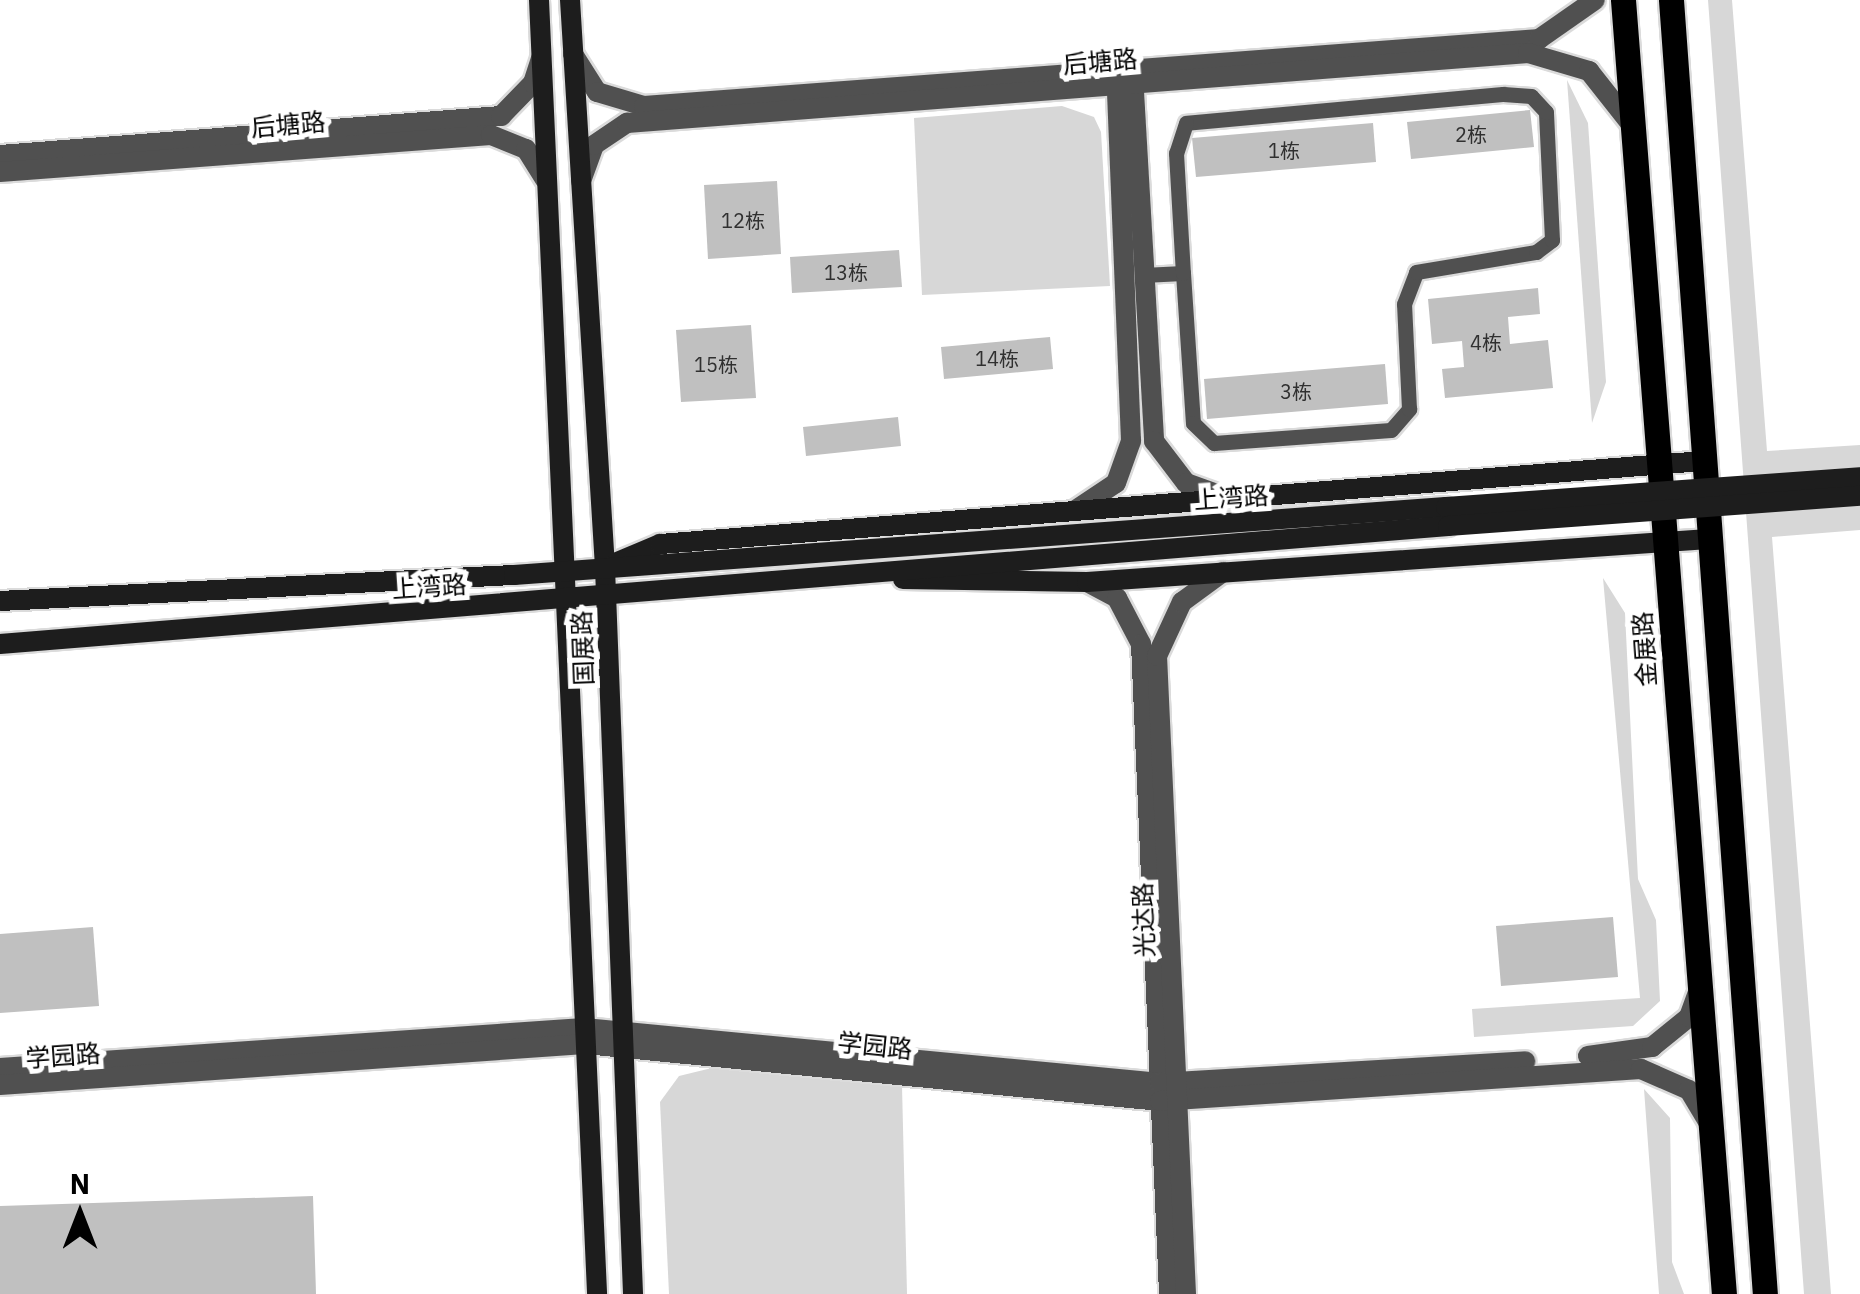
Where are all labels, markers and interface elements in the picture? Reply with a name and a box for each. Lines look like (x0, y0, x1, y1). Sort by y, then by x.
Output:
street label: 后塘路 (1061, 44, 1139, 80)
street label: 后塘路 (249, 107, 327, 143)
house number: 2栋 (1455, 122, 1487, 146)
house number: 1栋 (1268, 138, 1300, 162)
house number: 12栋 (721, 208, 765, 232)
house number: 13栋 (824, 260, 868, 284)
house number: 4栋 (1470, 330, 1502, 354)
house number: 14栋 (975, 346, 1019, 370)
house number: 15栋 (694, 352, 738, 376)
house number: 3栋 (1280, 379, 1312, 403)
street label: 上湾路 (1193, 480, 1269, 516)
street label: 上湾路 (391, 569, 467, 605)
street label: 国展路 (567, 610, 599, 686)
street label: 金展路 (1627, 611, 1663, 687)
street label: 光达路 (1128, 882, 1160, 958)
street label: 学园路 (836, 1027, 914, 1065)
street label: 学园路 (25, 1038, 101, 1074)
north arrow (30, 1164, 130, 1264)
text: N (70, 1165, 90, 1202)

